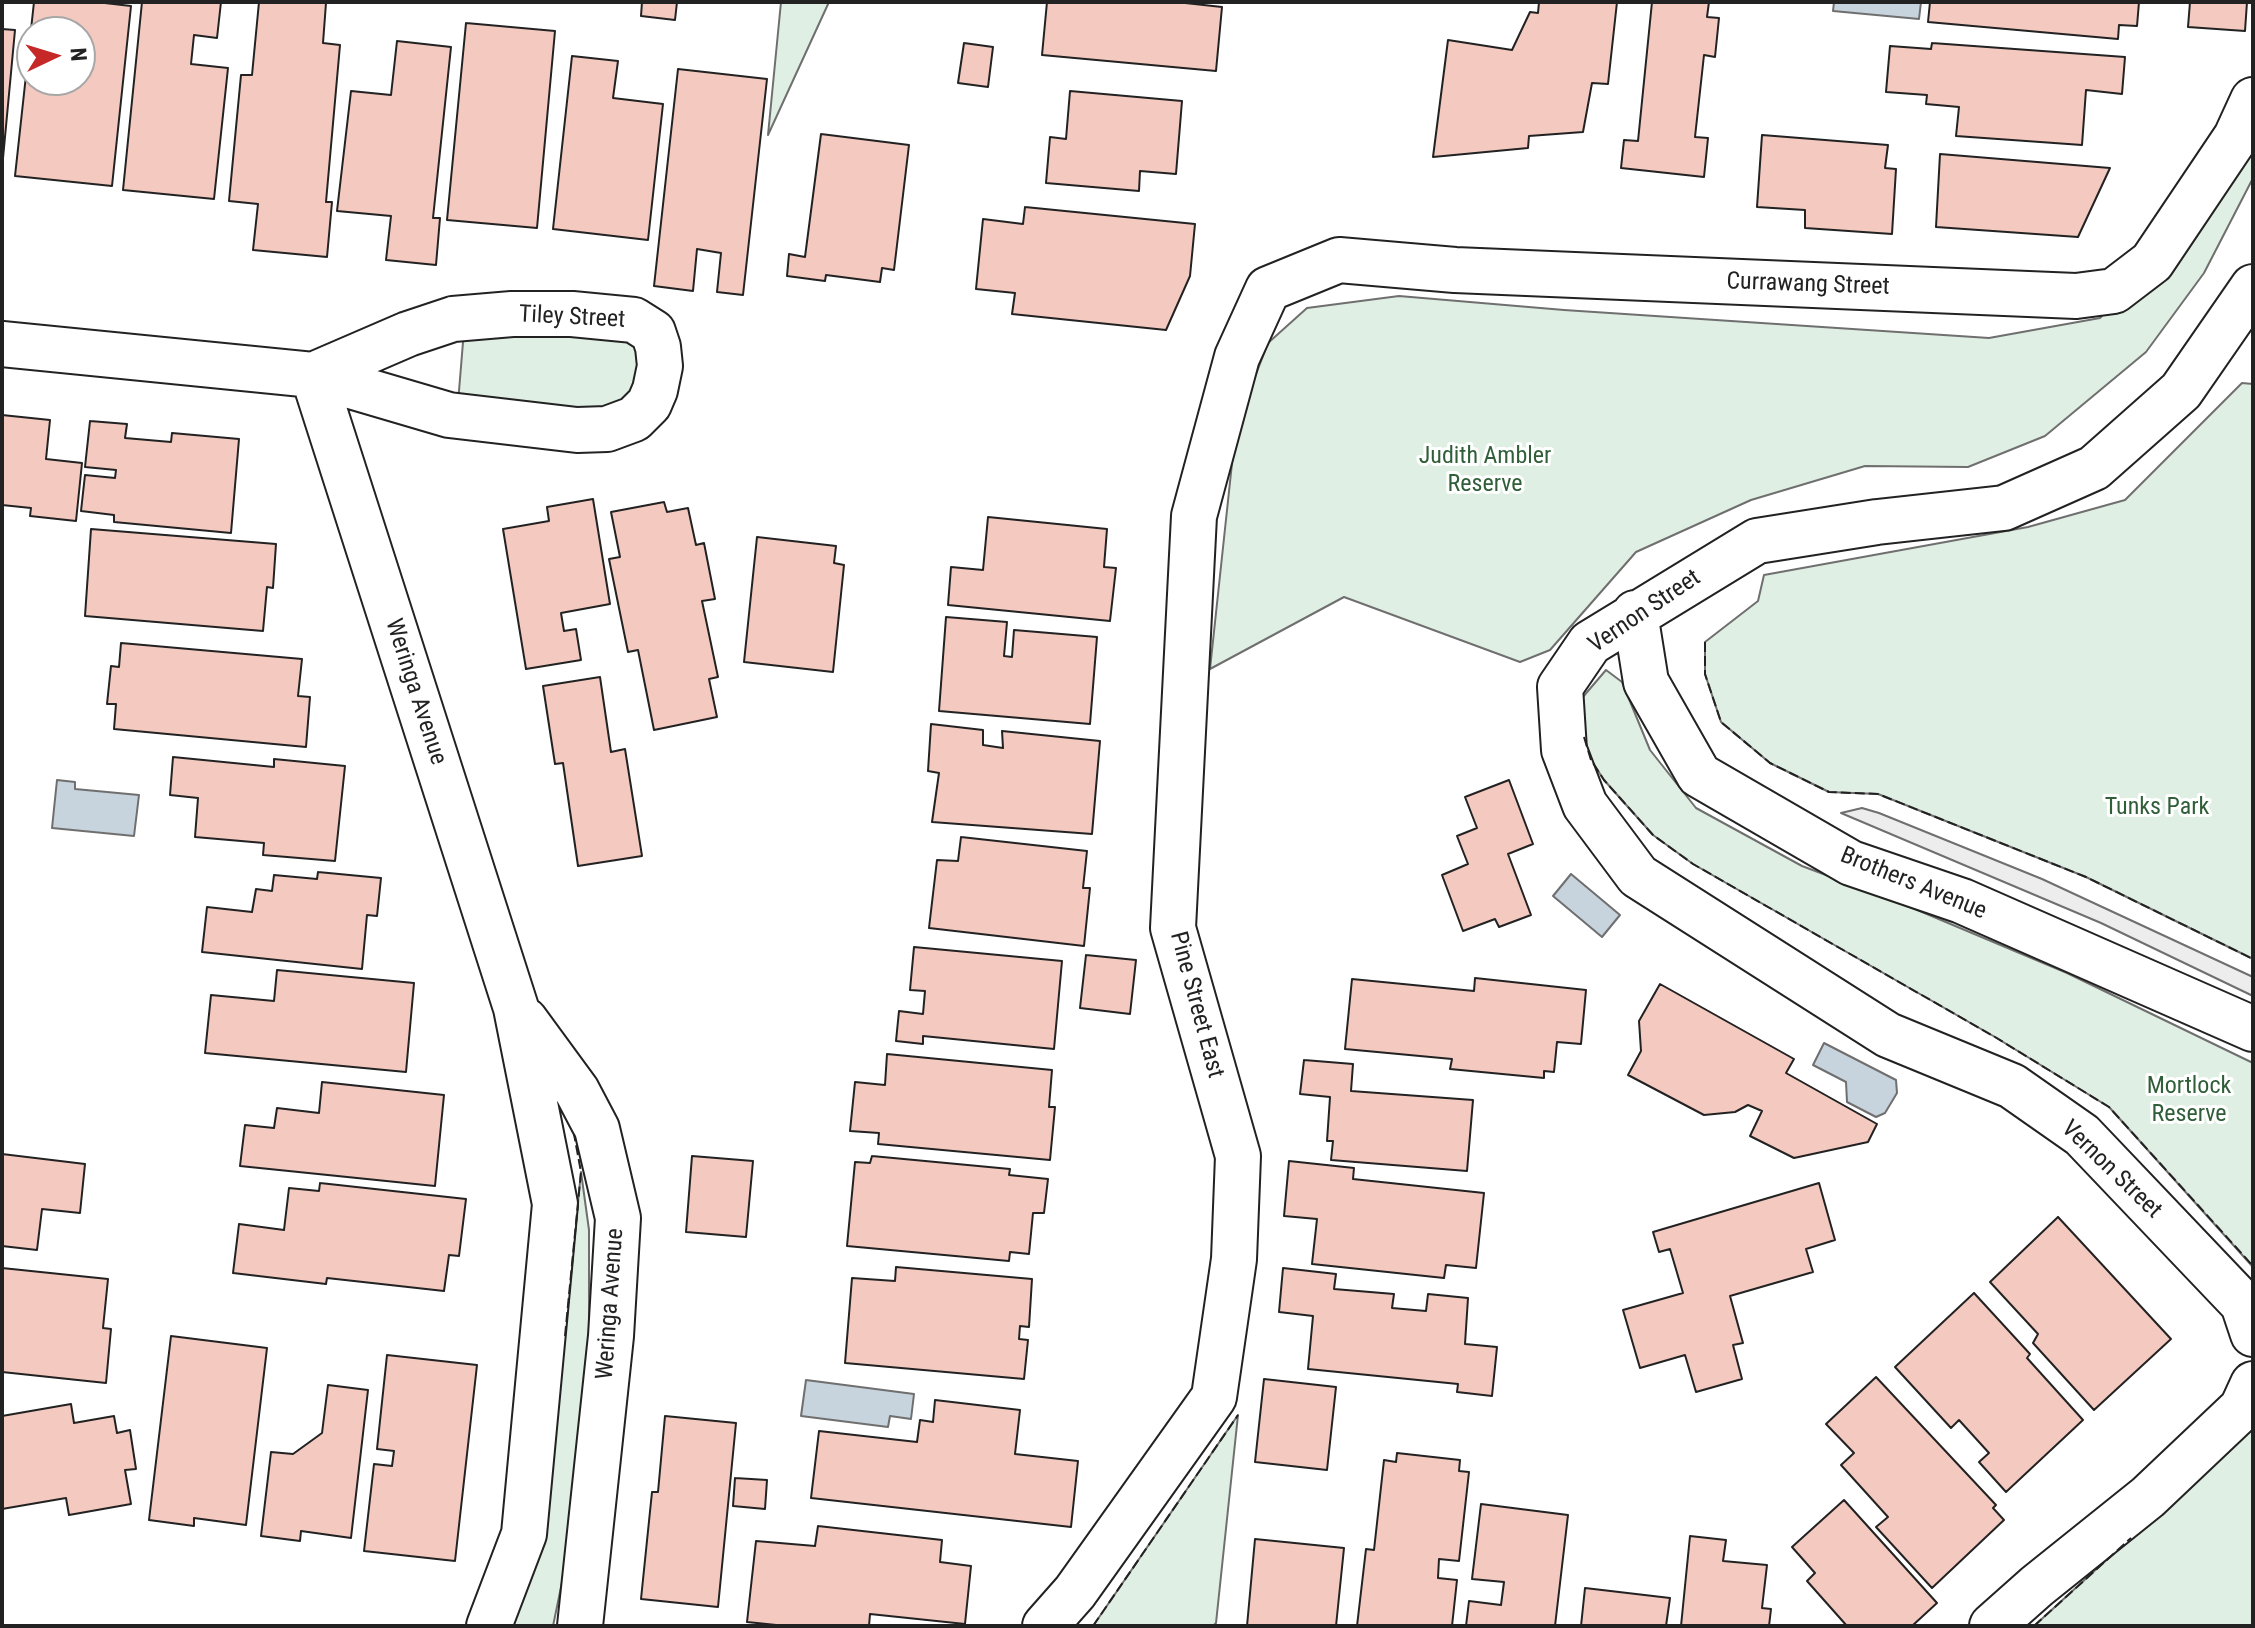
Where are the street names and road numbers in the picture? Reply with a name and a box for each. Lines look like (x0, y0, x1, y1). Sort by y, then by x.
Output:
street label: Currawang Street (1726, 268, 1890, 302)
street label: Tiley Street (518, 301, 626, 335)
street label: Vernon Street (1584, 564, 1706, 660)
street label: Weringa Avenue (378, 615, 452, 769)
street label: Brothers Avenue (1836, 842, 1990, 926)
street label: Pine Street East (1163, 929, 1229, 1081)
street label: Vernon Street (2055, 1115, 2167, 1225)
street label: Weringa Avenue (591, 1227, 631, 1381)

